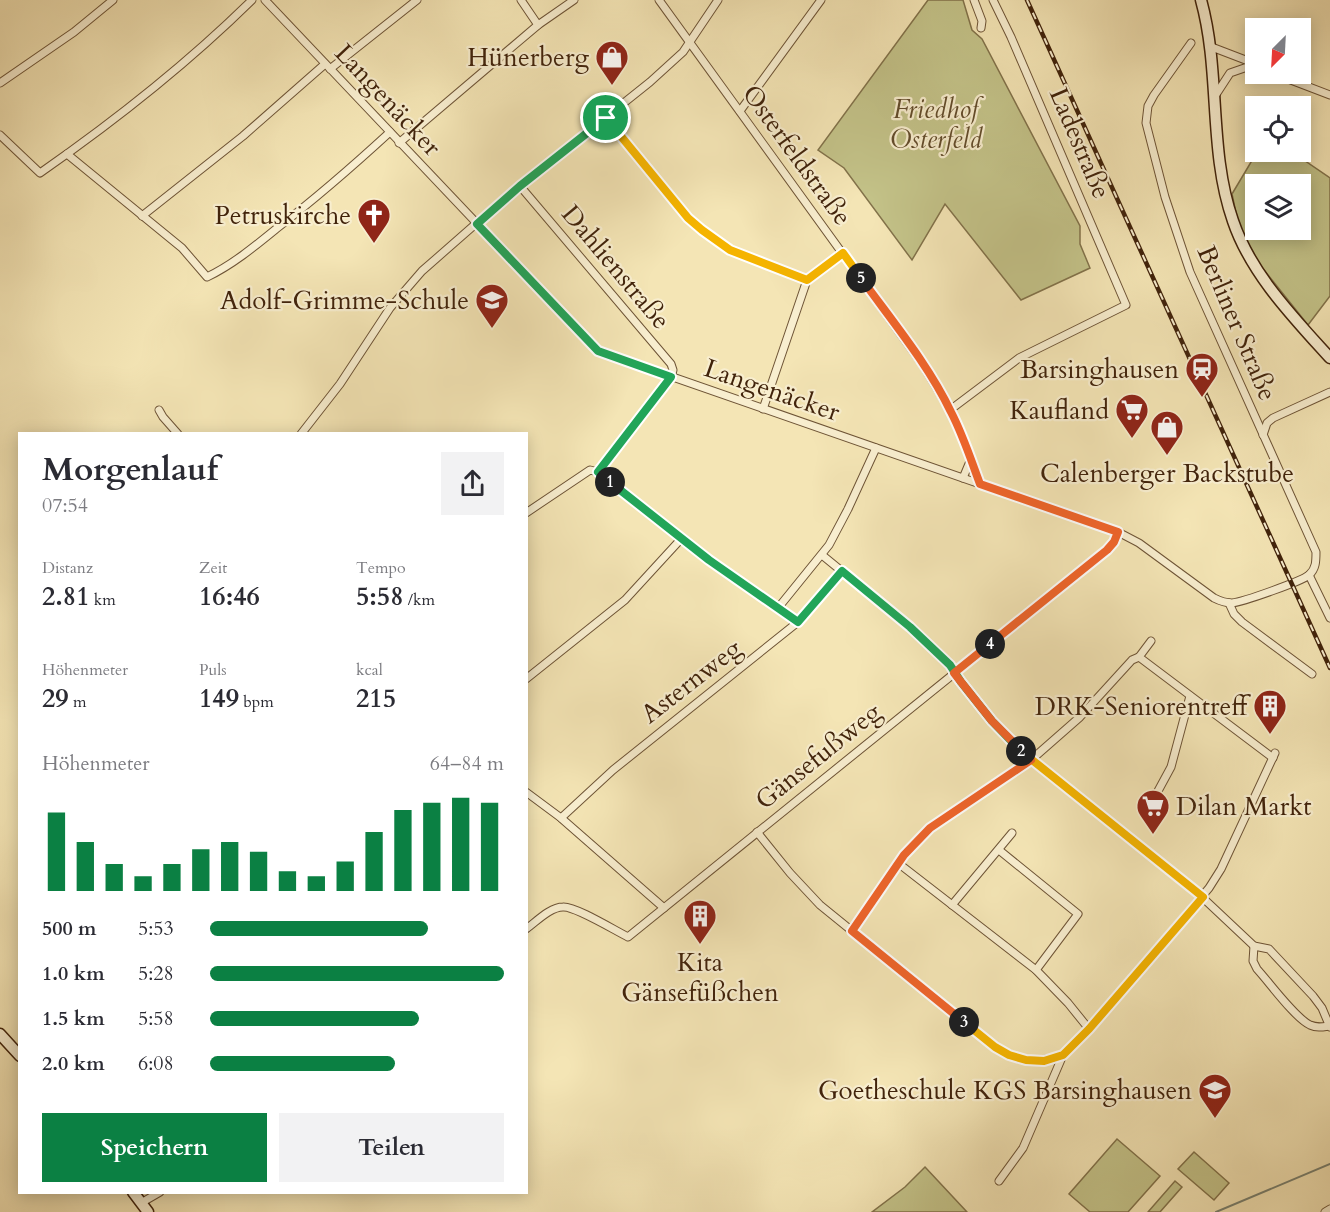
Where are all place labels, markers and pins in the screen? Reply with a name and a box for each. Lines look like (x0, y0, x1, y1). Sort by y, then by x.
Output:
shop icon: Hünerberg (594, 39, 630, 86)
place label: Hünerberg (467, 40, 589, 75)
pin (580, 92, 631, 143)
church icon: Petruskirche (356, 197, 392, 244)
place label: Petruskirche (215, 198, 351, 233)
pin: 5 (846, 263, 876, 293)
school or university icon: Adolf-Grimme-Schule (474, 282, 510, 329)
place label: Adolf-Grimme-Schule (220, 283, 469, 318)
station icon: Barsinghausen (1184, 351, 1220, 398)
place label: Barsinghausen (1020, 352, 1179, 387)
supermarket icon: Kaufland (1114, 392, 1150, 439)
place label: Kaufland (1009, 393, 1109, 428)
shop icon: Calenberger Backstube (1149, 409, 1185, 456)
place label: Calenberger Backstube (1040, 456, 1294, 491)
pin: 1 (595, 467, 625, 497)
pin: 4 (975, 629, 1005, 659)
building icon: DRK-Seniorentreff (1252, 688, 1288, 735)
place label: DRK-Seniorentreff (1035, 689, 1251, 724)
pin: 2 (1006, 736, 1036, 766)
supermarket icon: Dilan Markt (1135, 788, 1171, 835)
place label: Dilan Markt (1176, 789, 1311, 824)
building icon: Kita Gänsefüßchen (682, 898, 718, 945)
place label: Kita Gänsefüßchen (621, 945, 779, 1010)
pin: 3 (949, 1007, 979, 1037)
school or university icon: Goetheschule KGS Barsinghausen (1197, 1072, 1233, 1119)
place label: Goetheschule KGS Barsinghausen (818, 1073, 1192, 1108)

